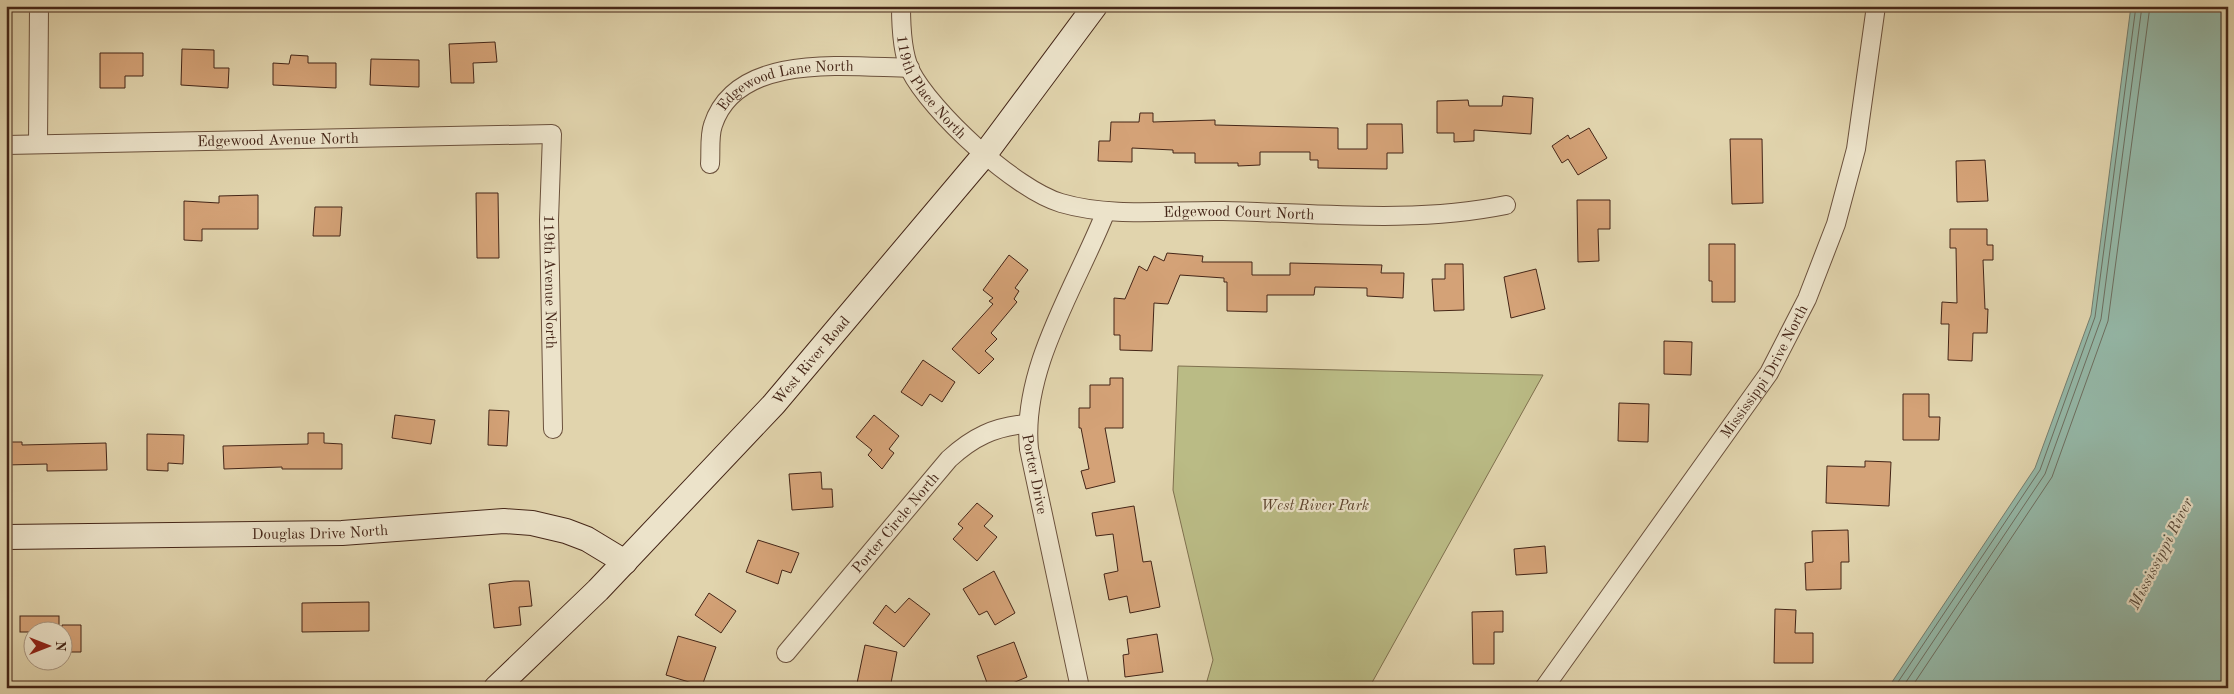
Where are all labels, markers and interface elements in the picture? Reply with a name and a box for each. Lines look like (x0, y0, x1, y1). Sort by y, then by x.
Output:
street label: 119th Place North (893, 34, 968, 142)
street label: Edgewood Lane North (715, 60, 854, 114)
street label: Edgewood Avenue North (197, 132, 359, 150)
street label: Edgewood Court North (1163, 205, 1315, 223)
street label: 119th Avenue North (540, 214, 557, 349)
street label: Mississippi Drive North (1719, 303, 1812, 442)
street label: West River Road (771, 314, 854, 408)
street label: Porter Drive (1018, 433, 1049, 516)
street label: Porter Circle North (850, 471, 943, 577)
water label: Mississippi River (2126, 495, 2197, 613)
park label: West River Park (1261, 499, 1369, 514)
street label: Douglas Drive North (252, 524, 389, 543)
north arrow (22, 622, 72, 672)
text: N (53, 641, 67, 652)

